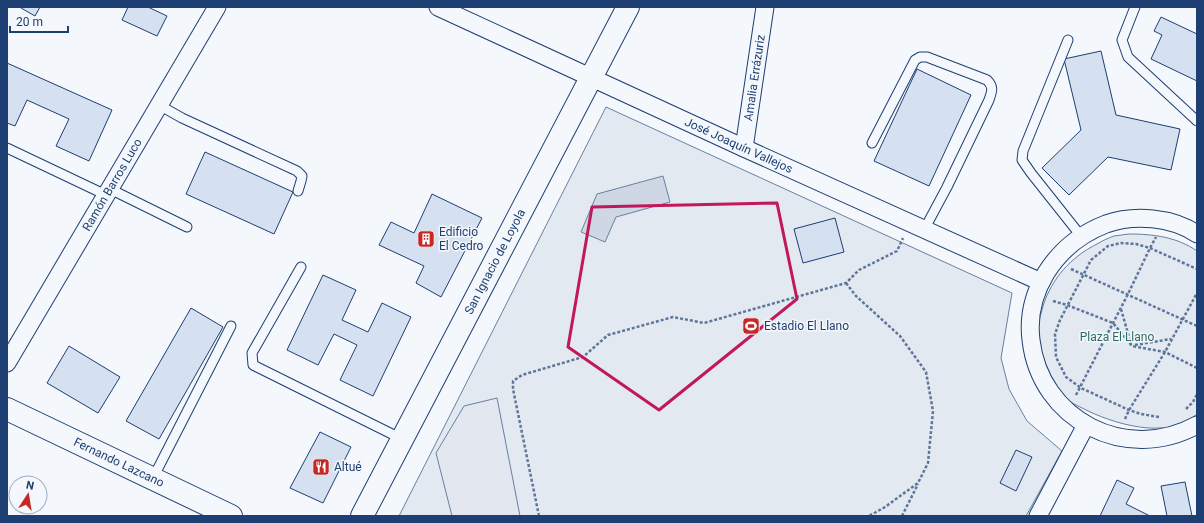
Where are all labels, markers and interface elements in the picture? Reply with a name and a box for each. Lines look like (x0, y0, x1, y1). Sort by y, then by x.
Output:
scale bar (10, 8, 68, 34)
text: 20 m (16, 15, 43, 29)
street label: Amalia Errázuriz (741, 34, 768, 122)
street label: José Joaquín Vallejos (682, 115, 795, 176)
street label: Ramón Barros Luco (79, 136, 145, 233)
street label: San Ignacio de Loyola (462, 207, 528, 317)
place label: Edificio El Cedro (439, 225, 484, 253)
building icon: Edificio El Cedro (416, 229, 436, 249)
sports icon: Estadio El Llano (741, 316, 761, 336)
place label: Estadio El Llano (764, 319, 849, 333)
park label: Plaza El Llano (1080, 330, 1154, 344)
street label: Fernando Lazcano (71, 435, 167, 490)
restaurant icon: Altué (311, 457, 331, 477)
place label: Altué (334, 460, 362, 474)
north arrow (8, 475, 48, 515)
text: N (25, 479, 35, 493)

